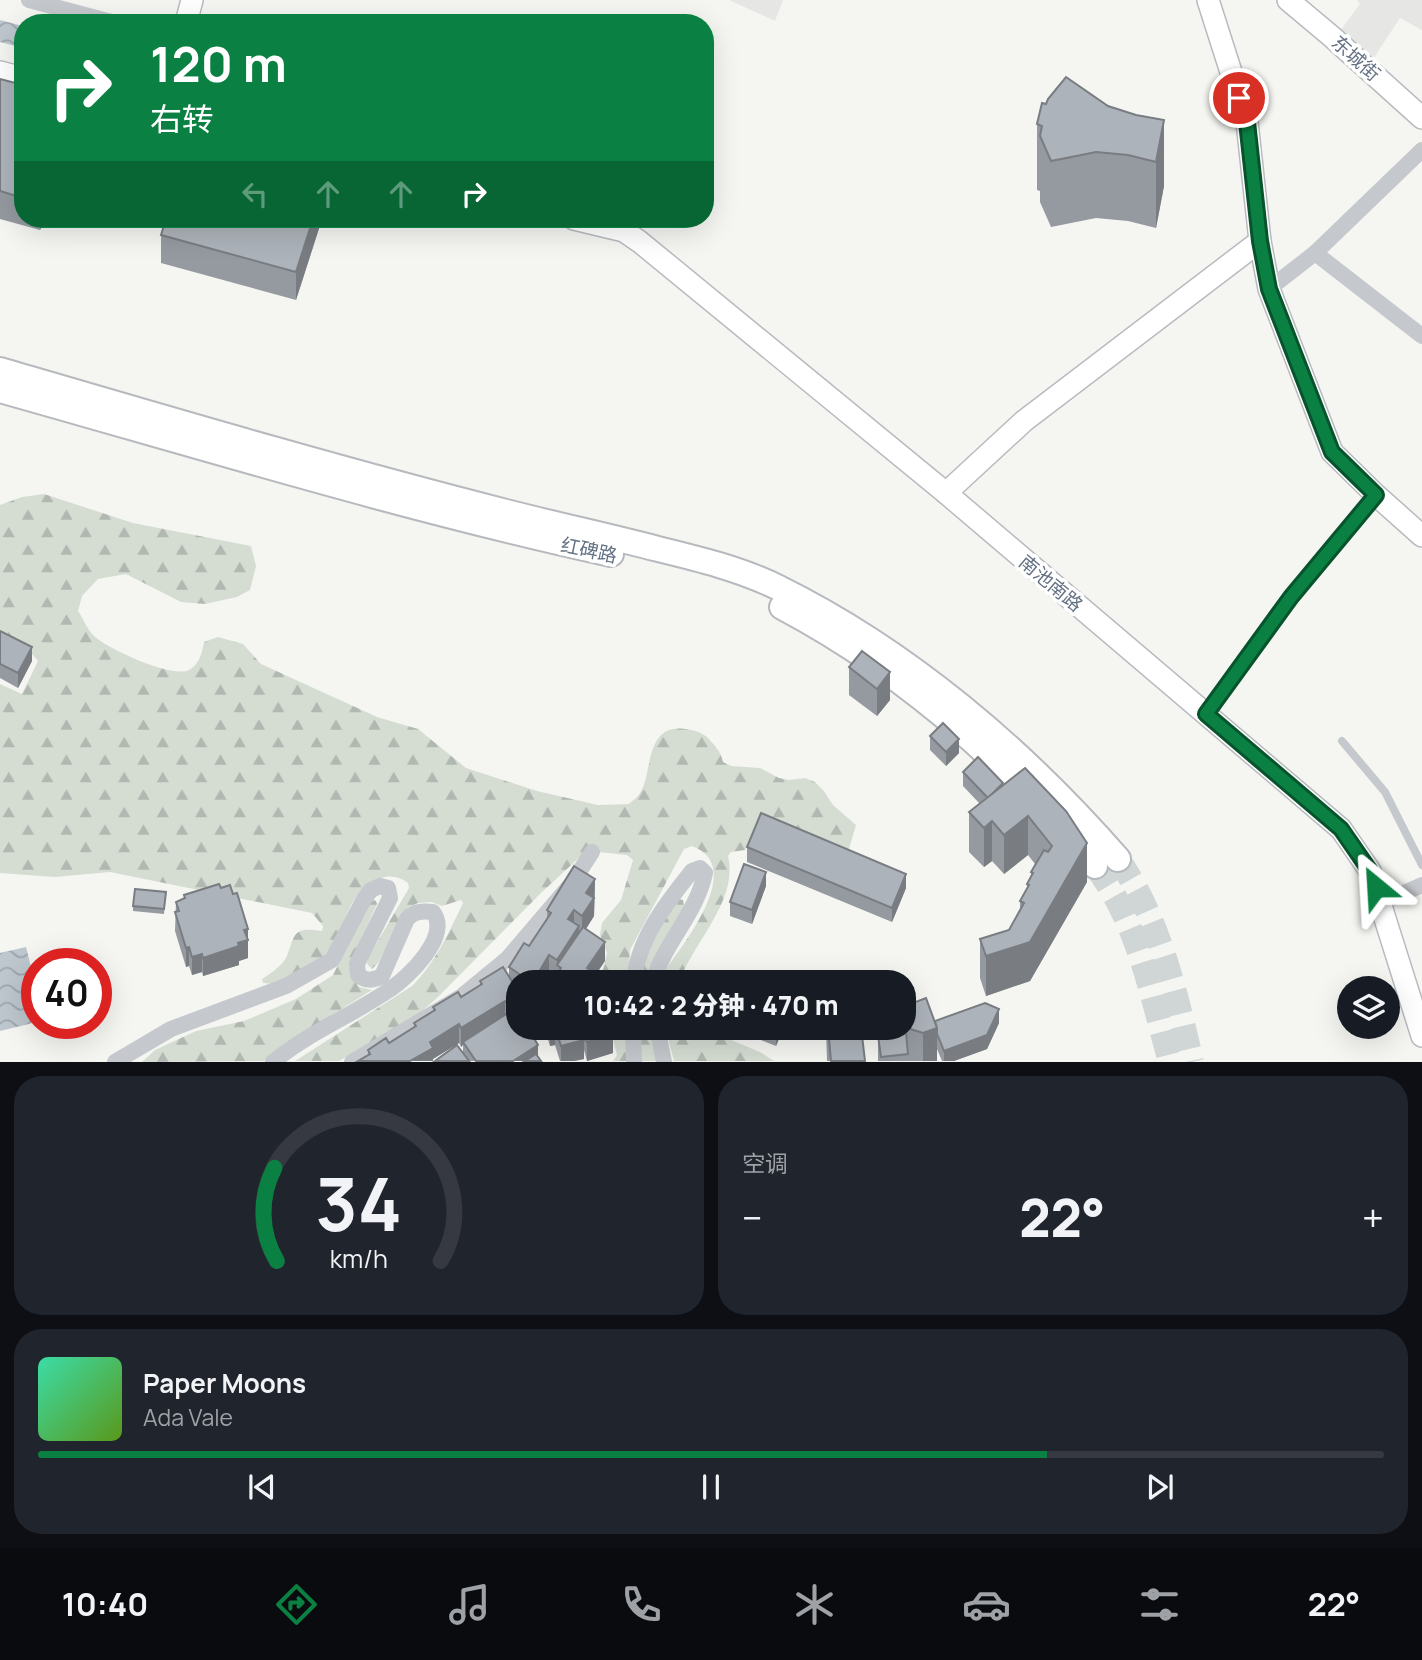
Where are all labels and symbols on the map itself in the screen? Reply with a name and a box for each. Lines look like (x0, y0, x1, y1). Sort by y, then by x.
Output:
street label: 东城街 (1326, 29, 1386, 87)
pin (1209, 68, 1269, 128)
street label: 红碑路 (558, 531, 620, 569)
street label: 南池南路 (1014, 549, 1088, 617)
position arrow (1339, 850, 1413, 924)
speed limit sign: 40 (21, 948, 112, 1039)

